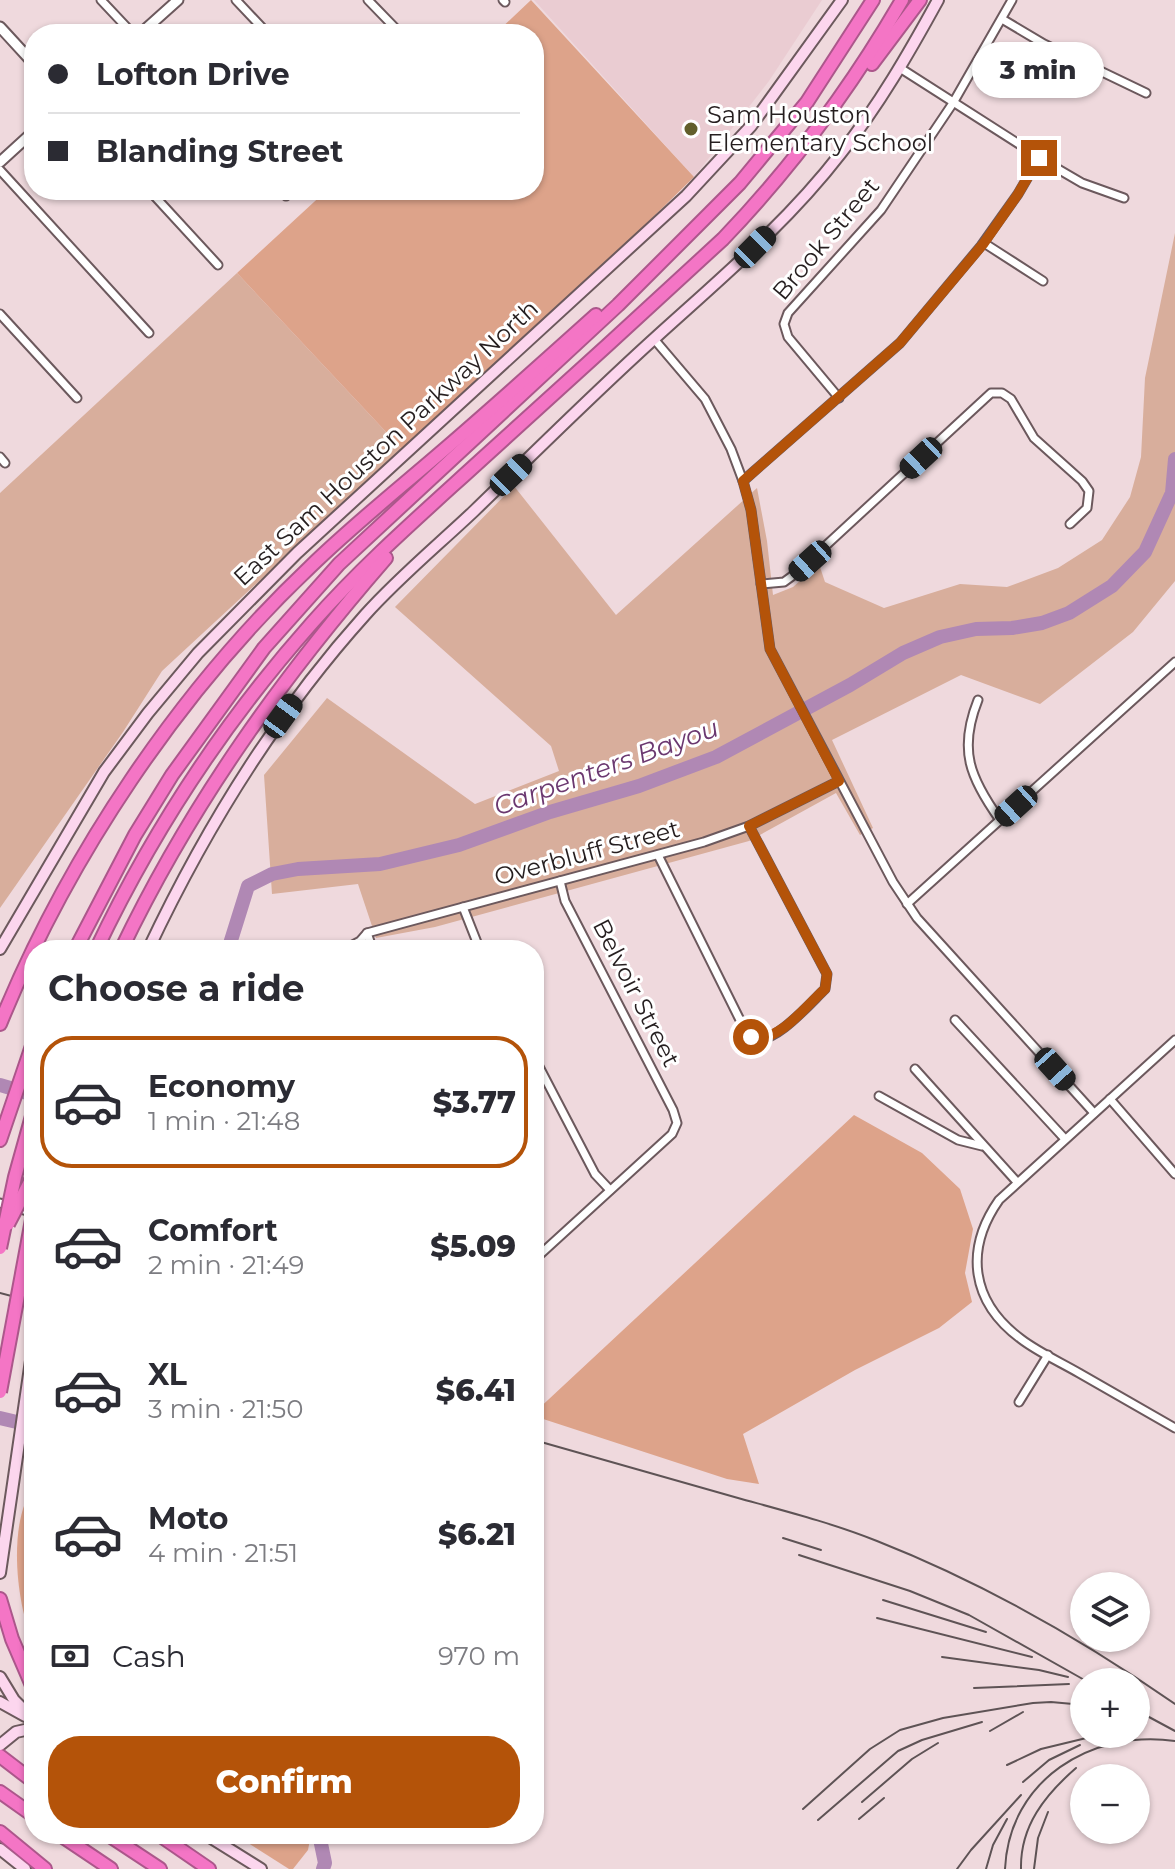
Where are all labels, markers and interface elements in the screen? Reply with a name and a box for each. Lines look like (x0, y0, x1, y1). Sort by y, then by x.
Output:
callout: 3 min (973, 42, 1105, 98)
text: 3 min (1000, 54, 1076, 86)
text: Lofton Drive (96, 56, 290, 93)
place label: Sam Houston Elementary School (707, 100, 933, 157)
marker: Sam Houston Elementary School (682, 120, 700, 138)
text: Blanding Street (96, 133, 343, 170)
route end (1021, 140, 1057, 176)
street label: Brook Street (766, 171, 885, 306)
car (730, 222, 780, 272)
street label: East Sam Houston Parkway North (227, 294, 544, 592)
car (895, 433, 947, 483)
car (485, 450, 537, 500)
car (784, 536, 836, 586)
car (259, 690, 307, 742)
water label: Carpenters Bayou (489, 711, 723, 823)
car (990, 781, 1042, 831)
street label: Overbluff Street (491, 814, 683, 891)
street label: Belvoir Street (587, 914, 686, 1072)
text: Choose a ride (48, 966, 305, 1010)
route start (733, 1019, 769, 1055)
car (1030, 1043, 1080, 1095)
icon: car (52, 1066, 124, 1138)
text: Economy (148, 1068, 295, 1105)
text: $3.77 (433, 1084, 516, 1121)
text: 1 min · 21:48 (148, 1105, 300, 1137)
icon: car (52, 1210, 124, 1282)
text: Comfort (148, 1212, 278, 1249)
text: $5.09 (430, 1228, 516, 1265)
text: 2 min · 21:49 (148, 1249, 304, 1281)
icon: car (52, 1354, 124, 1426)
text: XL (148, 1356, 187, 1393)
text: $6.41 (436, 1372, 516, 1409)
text: 3 min · 21:50 (148, 1393, 303, 1425)
icon: car (52, 1498, 124, 1570)
text: Moto (148, 1500, 229, 1537)
text: $6.21 (438, 1516, 516, 1553)
text: 4 min · 21:51 (148, 1537, 298, 1569)
map controls (1070, 1572, 1150, 1844)
button: layers (1070, 1572, 1150, 1652)
icon: cash (48, 1634, 92, 1678)
text: Cash (112, 1638, 186, 1675)
text: 970 m (438, 1640, 520, 1672)
button: + (1070, 1668, 1150, 1748)
button: Confirm (48, 1736, 520, 1828)
button: − (1070, 1764, 1150, 1844)

